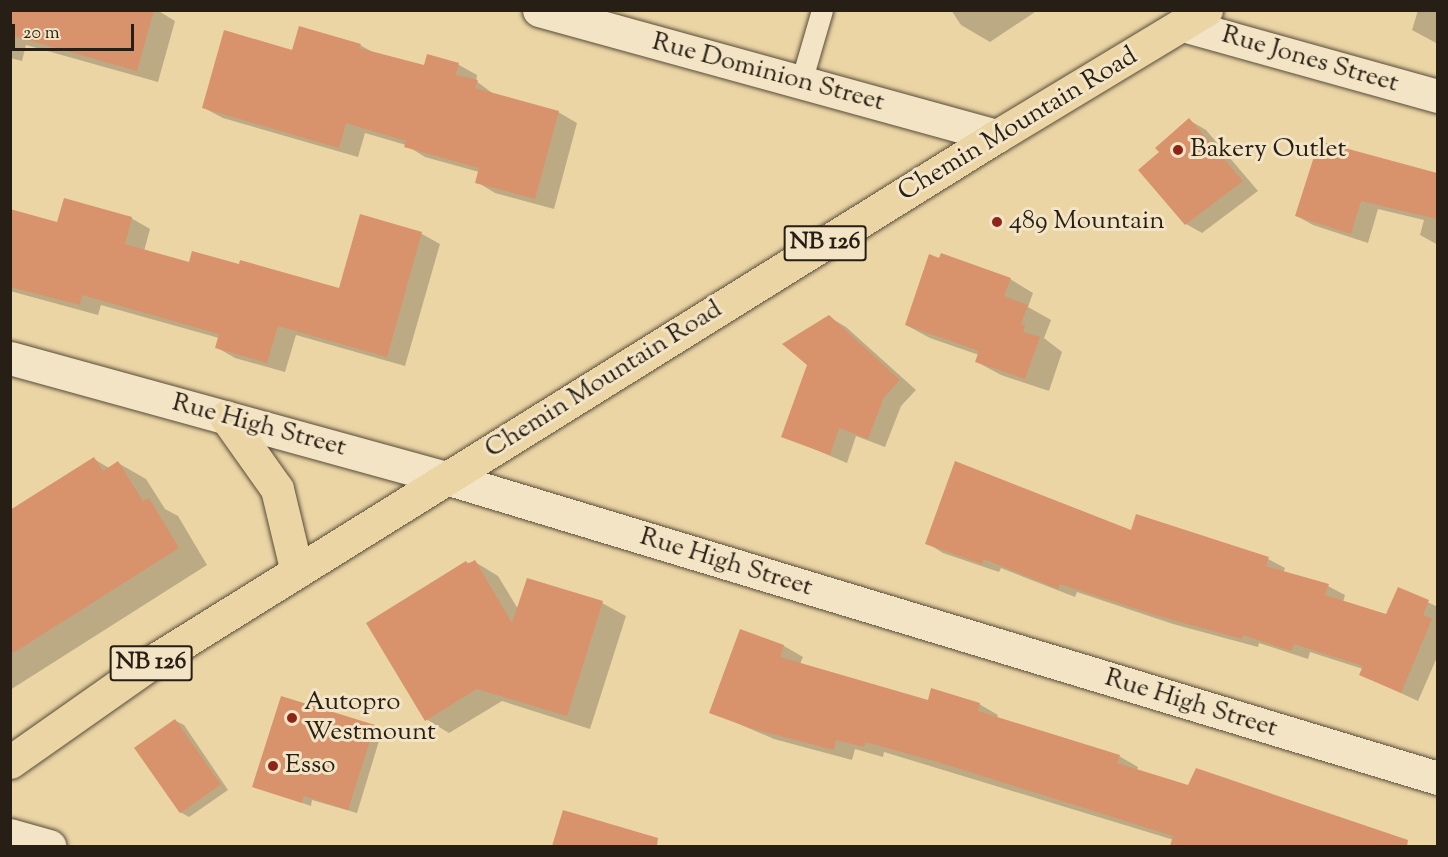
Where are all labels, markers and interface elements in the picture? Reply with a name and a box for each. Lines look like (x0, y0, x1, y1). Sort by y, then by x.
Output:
scale bar (15, 12, 136, 50)
street label: Rue Jones Street (1218, 20, 1402, 100)
text: 20 m (23, 21, 60, 47)
street label: Rue Dominion Street (648, 27, 888, 119)
street label: Chemin Mountain Road (893, 41, 1143, 209)
place label: Bakery Outlet (1190, 134, 1346, 166)
marker: Bakery Outlet (1171, 143, 1185, 157)
place label: 489 Mountain (1009, 206, 1165, 238)
marker: 489 Mountain (990, 215, 1004, 229)
road number: NB 126 (783, 222, 867, 264)
street label: Chemin Mountain Road (480, 294, 728, 466)
street label: Rue High Street (169, 388, 349, 464)
street label: Rue High Street (636, 522, 816, 604)
road number: NB 126 (109, 642, 193, 684)
street label: Rue High Street (1101, 663, 1281, 745)
place label: Autopro Westmount (304, 687, 436, 748)
marker: Autopro Westmount (285, 711, 299, 725)
place label: Esso (285, 750, 335, 782)
marker: Esso (266, 759, 280, 773)

